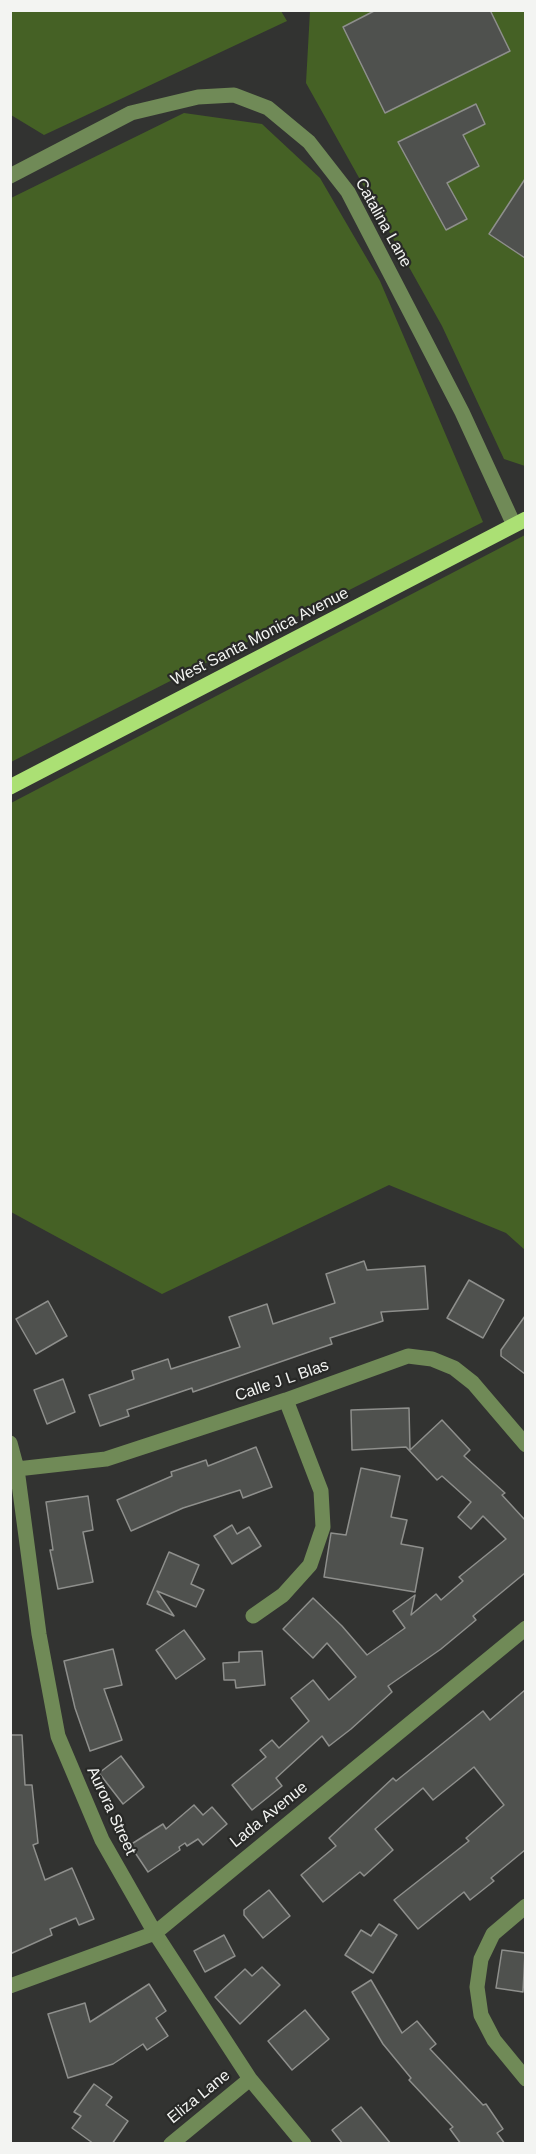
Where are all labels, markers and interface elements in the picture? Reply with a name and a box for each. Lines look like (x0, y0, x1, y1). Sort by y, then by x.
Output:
street label: Catalina Lane (351, 175, 415, 271)
street label: West Santa Monica Avenue (168, 584, 352, 690)
street label: Calle J L Blas (233, 1356, 331, 1406)
street label: Aurora Street (82, 1764, 140, 1858)
street label: Lada Avenue (226, 1778, 312, 1852)
street label: Eliza Lane (164, 2066, 234, 2128)

